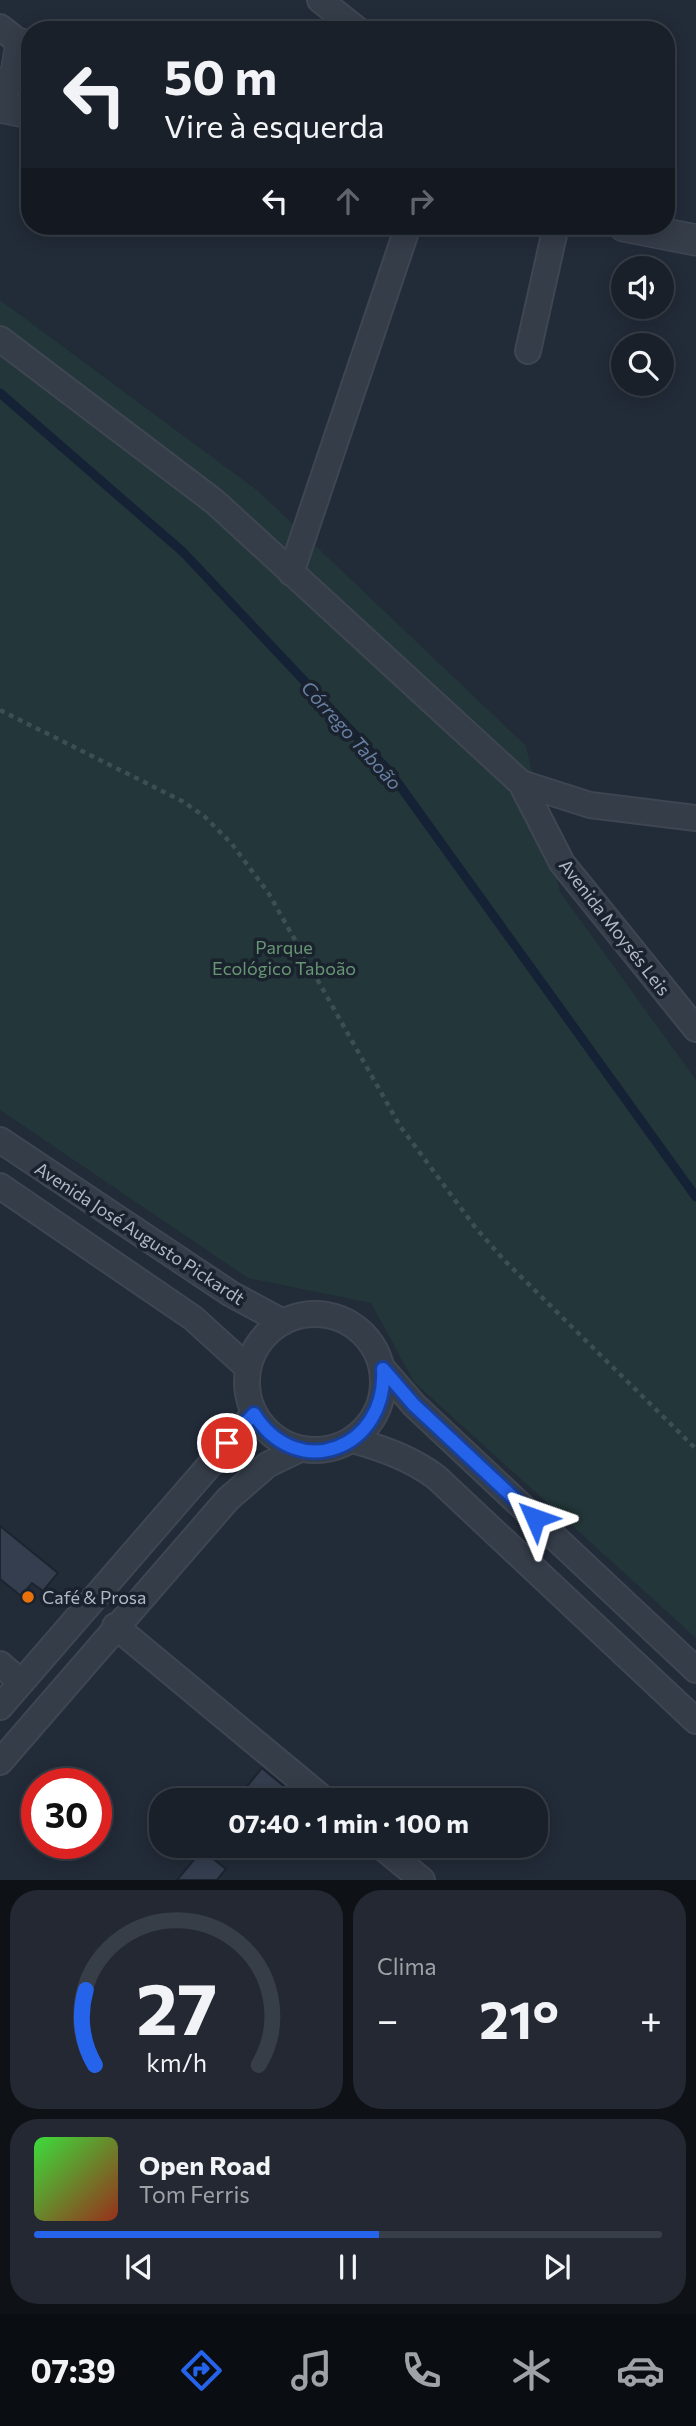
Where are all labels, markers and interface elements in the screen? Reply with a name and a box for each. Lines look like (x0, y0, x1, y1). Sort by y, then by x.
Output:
text: 50 m (164, 45, 277, 105)
icon: left (49, 49, 140, 140)
text: Vire à esquerda (164, 105, 385, 145)
icon: left (256, 182, 294, 220)
icon: ahead (329, 182, 367, 220)
icon: right (402, 182, 440, 220)
map controls (611, 256, 674, 396)
button: sound (611, 256, 674, 319)
button: search (611, 333, 674, 396)
water label: Córrego Taboão (297, 676, 407, 794)
street label: Avenida Moysés Leis (555, 854, 675, 1000)
park label: Parque Ecológico Taboão (212, 936, 356, 979)
street label: Avenida José Augusto Pickardt (31, 1157, 249, 1309)
pin (197, 1413, 257, 1473)
icon: arrive (208, 1424, 246, 1462)
position arrow (498, 1481, 572, 1555)
place label: Café & Prosa (42, 1586, 146, 1608)
marker: Café & Prosa (20, 1589, 36, 1605)
speed limit sign: 30 (21, 1768, 112, 1859)
text: 07:40 · 1 min · 100 m (228, 1807, 469, 1838)
text: Clima (377, 1952, 437, 1980)
text: 27 (136, 1962, 217, 2051)
text: 21° (479, 1986, 559, 2050)
text: − (377, 1995, 399, 2042)
text: + (640, 1995, 662, 2042)
text: km/h (146, 2047, 207, 2077)
text: Open Road (139, 2149, 271, 2180)
text: Tom Ferris (139, 2180, 250, 2208)
icon: previous (120, 2248, 158, 2286)
icon: pause (329, 2248, 367, 2286)
icon: next (538, 2248, 576, 2286)
icon: directions (177, 2346, 226, 2395)
icon: music (287, 2346, 336, 2395)
icon: phone (397, 2346, 446, 2395)
icon: climate (507, 2346, 556, 2395)
icon: car (616, 2346, 665, 2395)
text: 07:39 (30, 2350, 116, 2390)

